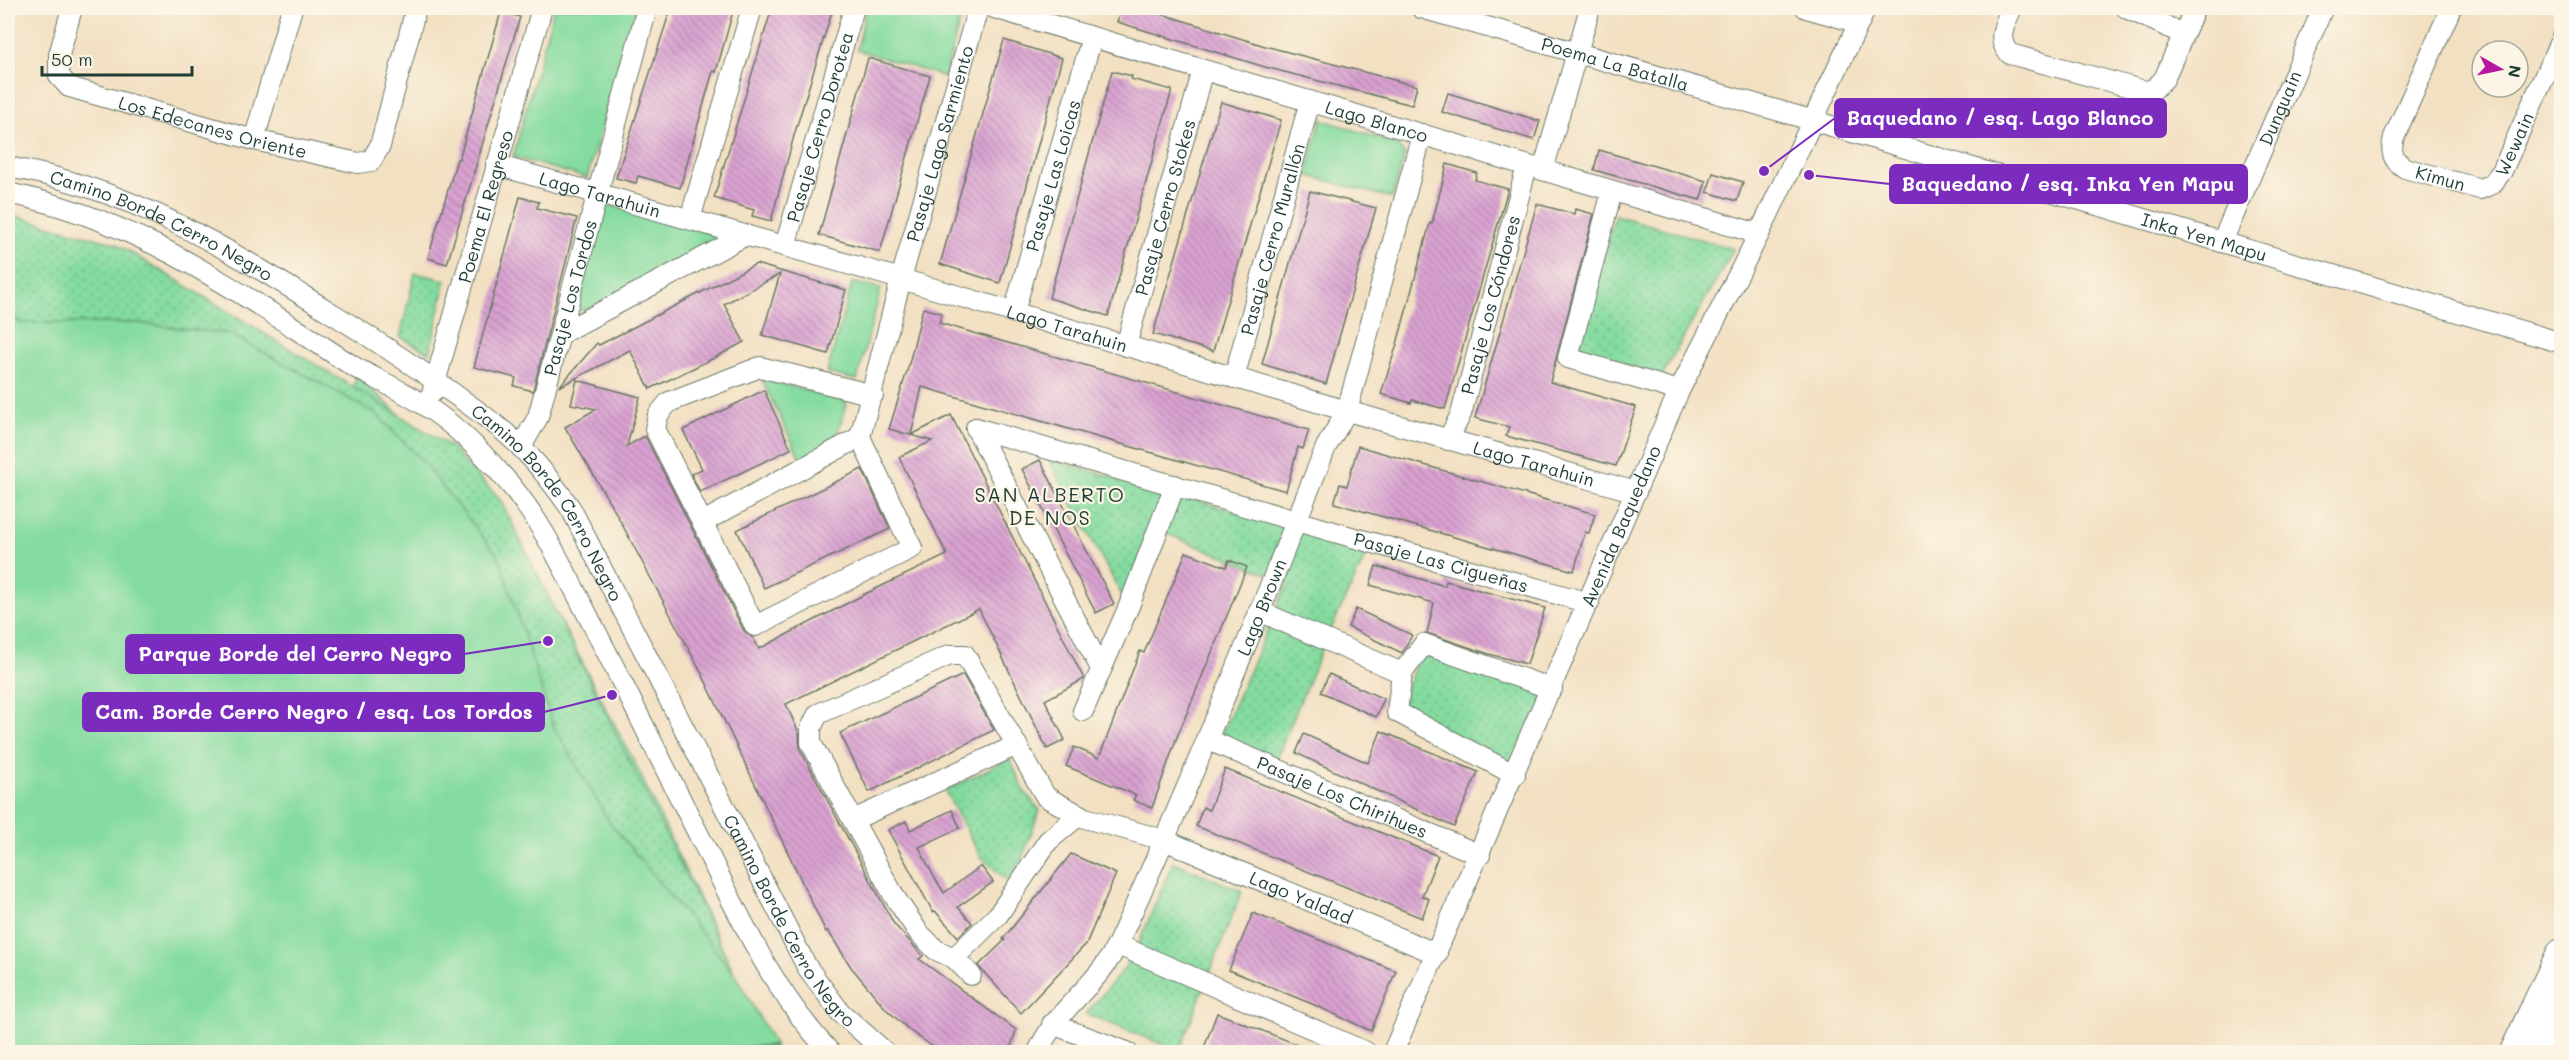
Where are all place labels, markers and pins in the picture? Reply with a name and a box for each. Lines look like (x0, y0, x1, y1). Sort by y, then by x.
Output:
callout: Baquedano / esq. Lago Blanco (1835, 99, 2166, 137)
callout: Baquedano / esq. Inka Yen Mapu (1890, 165, 2247, 203)
callout: Parque Borde del Cerro Negro (126, 635, 464, 673)
callout: Cam. Borde Cerro Negro / esq. Los Tordos (83, 693, 544, 731)

